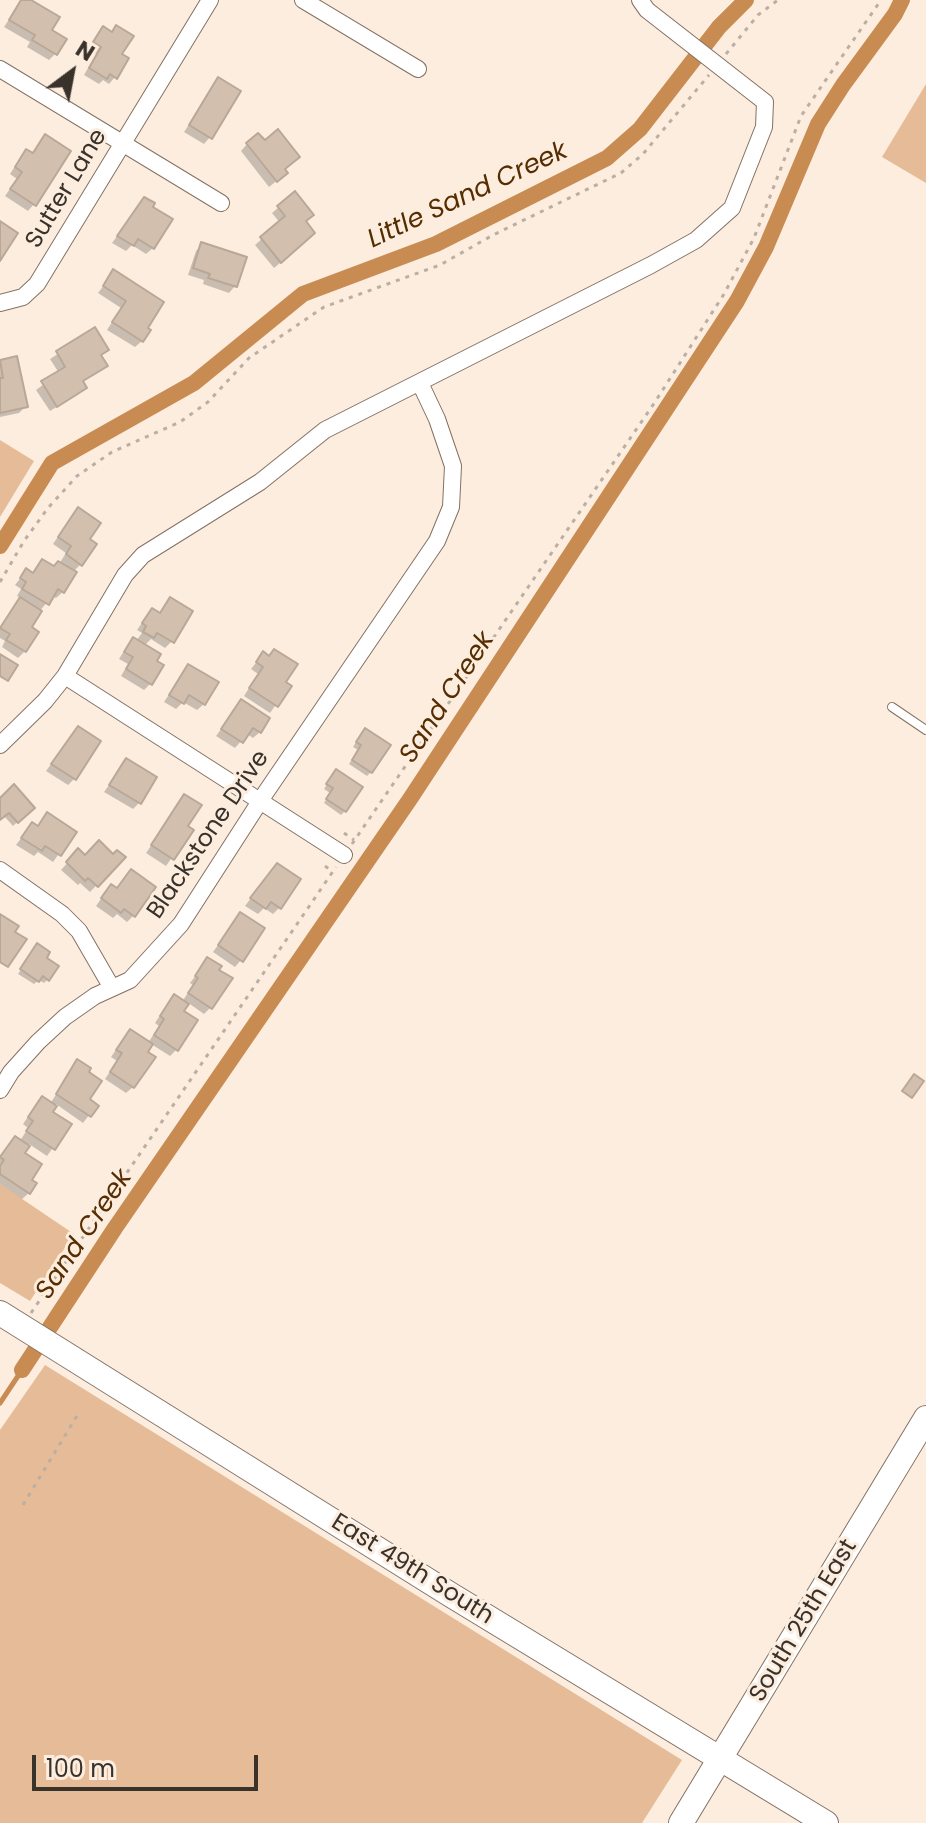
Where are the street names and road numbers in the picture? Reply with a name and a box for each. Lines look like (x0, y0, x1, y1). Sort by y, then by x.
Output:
street label: Sutter Lane (20, 124, 114, 254)
street label: Blackstone Drive (142, 745, 276, 925)
street label: East 49th South (326, 1509, 498, 1631)
street label: South 25th East (744, 1535, 864, 1707)

